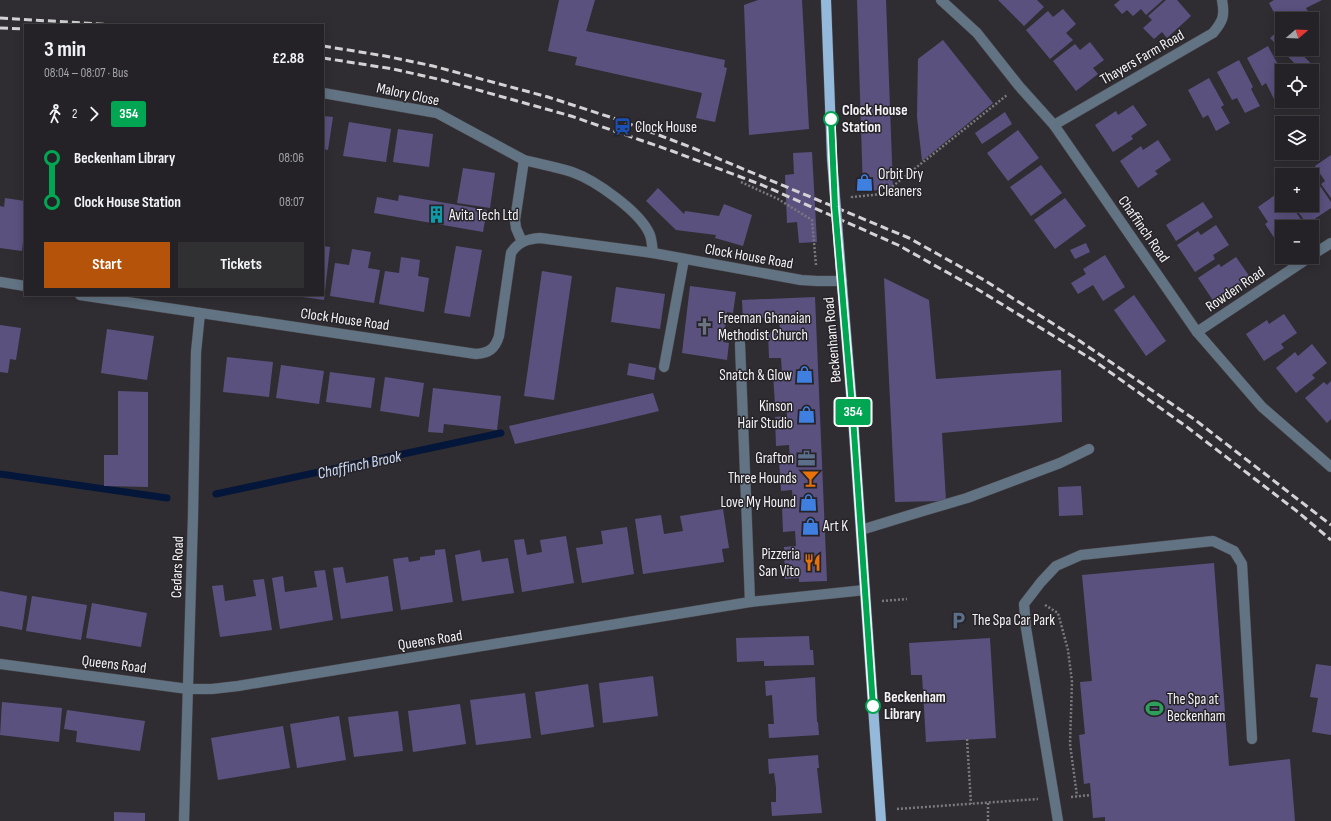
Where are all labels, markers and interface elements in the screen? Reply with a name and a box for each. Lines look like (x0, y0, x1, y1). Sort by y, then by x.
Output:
north arrow (1275, 12, 1319, 56)
map controls (1275, 12, 1319, 264)
street label: Thayers Farm Road (1097, 26, 1188, 89)
text: 3 min (44, 36, 86, 63)
text: £2.88 (272, 49, 304, 68)
button: locate (1275, 64, 1319, 108)
text: 08:04 – 08:07 · Bus (44, 65, 128, 81)
street label: Malory Close (375, 79, 441, 110)
place label: Clock House Station (842, 101, 908, 137)
icon: walk (44, 103, 66, 125)
icon: forward (83, 103, 105, 125)
text: 354 (119, 105, 138, 122)
text: 2 (72, 106, 77, 122)
marker: Clock House Station (823, 111, 839, 127)
button: layers (1275, 116, 1319, 160)
station icon: Clock House (612, 117, 632, 137)
place label: Clock House (635, 118, 697, 137)
text: Beckenham Library (74, 149, 175, 168)
text: 08:06 (279, 150, 304, 166)
place label: Orbit Dry Cleaners (878, 165, 923, 201)
button: + (1275, 168, 1319, 212)
shop icon: Orbit Dry Cleaners (855, 173, 875, 193)
street label: Chaffinch Road (1114, 192, 1173, 266)
text: Clock House Station (74, 193, 181, 212)
text: 08:07 (279, 194, 304, 210)
building icon: Avita Tech Ltd (426, 205, 446, 225)
place label: Avita Tech Ltd (448, 206, 518, 225)
button: − (1275, 220, 1319, 264)
street label: Clock House Road (703, 239, 795, 274)
button: Start (44, 242, 170, 288)
button: Tickets (178, 242, 304, 288)
street label: Rowden Road (1202, 263, 1269, 316)
street label: Beckenham Road (819, 296, 846, 384)
street label: Clock House Road (299, 304, 390, 335)
place label: Freeman Ghanaian Methodist Church (718, 309, 811, 345)
church icon: Freeman Ghanaian Methodist Church (695, 317, 715, 337)
shop icon: Snatch & Glow (795, 365, 815, 385)
place label: Snatch & Glow (719, 366, 793, 385)
place label: Kinson Hair Studio (738, 397, 793, 433)
line badge: 354 (830, 399, 876, 425)
text: 354 (844, 403, 862, 420)
shop icon: Kinson Hair Studio (796, 405, 816, 425)
water label: Chaffinch Brook (316, 447, 404, 484)
office icon: Grafton (797, 448, 817, 468)
place label: Grafton (755, 449, 794, 468)
bar icon: Three Hounds (800, 468, 820, 488)
place label: Three Hounds (728, 469, 797, 488)
shop icon: Love My Hound (799, 492, 819, 512)
place label: Love My Hound (721, 493, 796, 512)
shop icon: Art K (800, 516, 820, 536)
place label: Art K (822, 517, 848, 536)
street label: Cedars Road (167, 536, 188, 598)
place label: Pizzeria San Vito (759, 545, 800, 581)
restaurant icon: Pizzeria San Vito (803, 553, 823, 573)
parking icon: The Spa Car Park (949, 610, 969, 630)
place label: The Spa Car Park (972, 611, 1055, 630)
street label: Queens Road (397, 626, 464, 655)
street label: Queens Road (81, 651, 147, 678)
place label: Beckenham Library (884, 688, 946, 724)
place label: The Spa at Beckenham (1167, 690, 1225, 726)
marker: Beckenham Library (865, 698, 881, 714)
sports icon: The Spa at Beckenham (1144, 698, 1164, 718)

